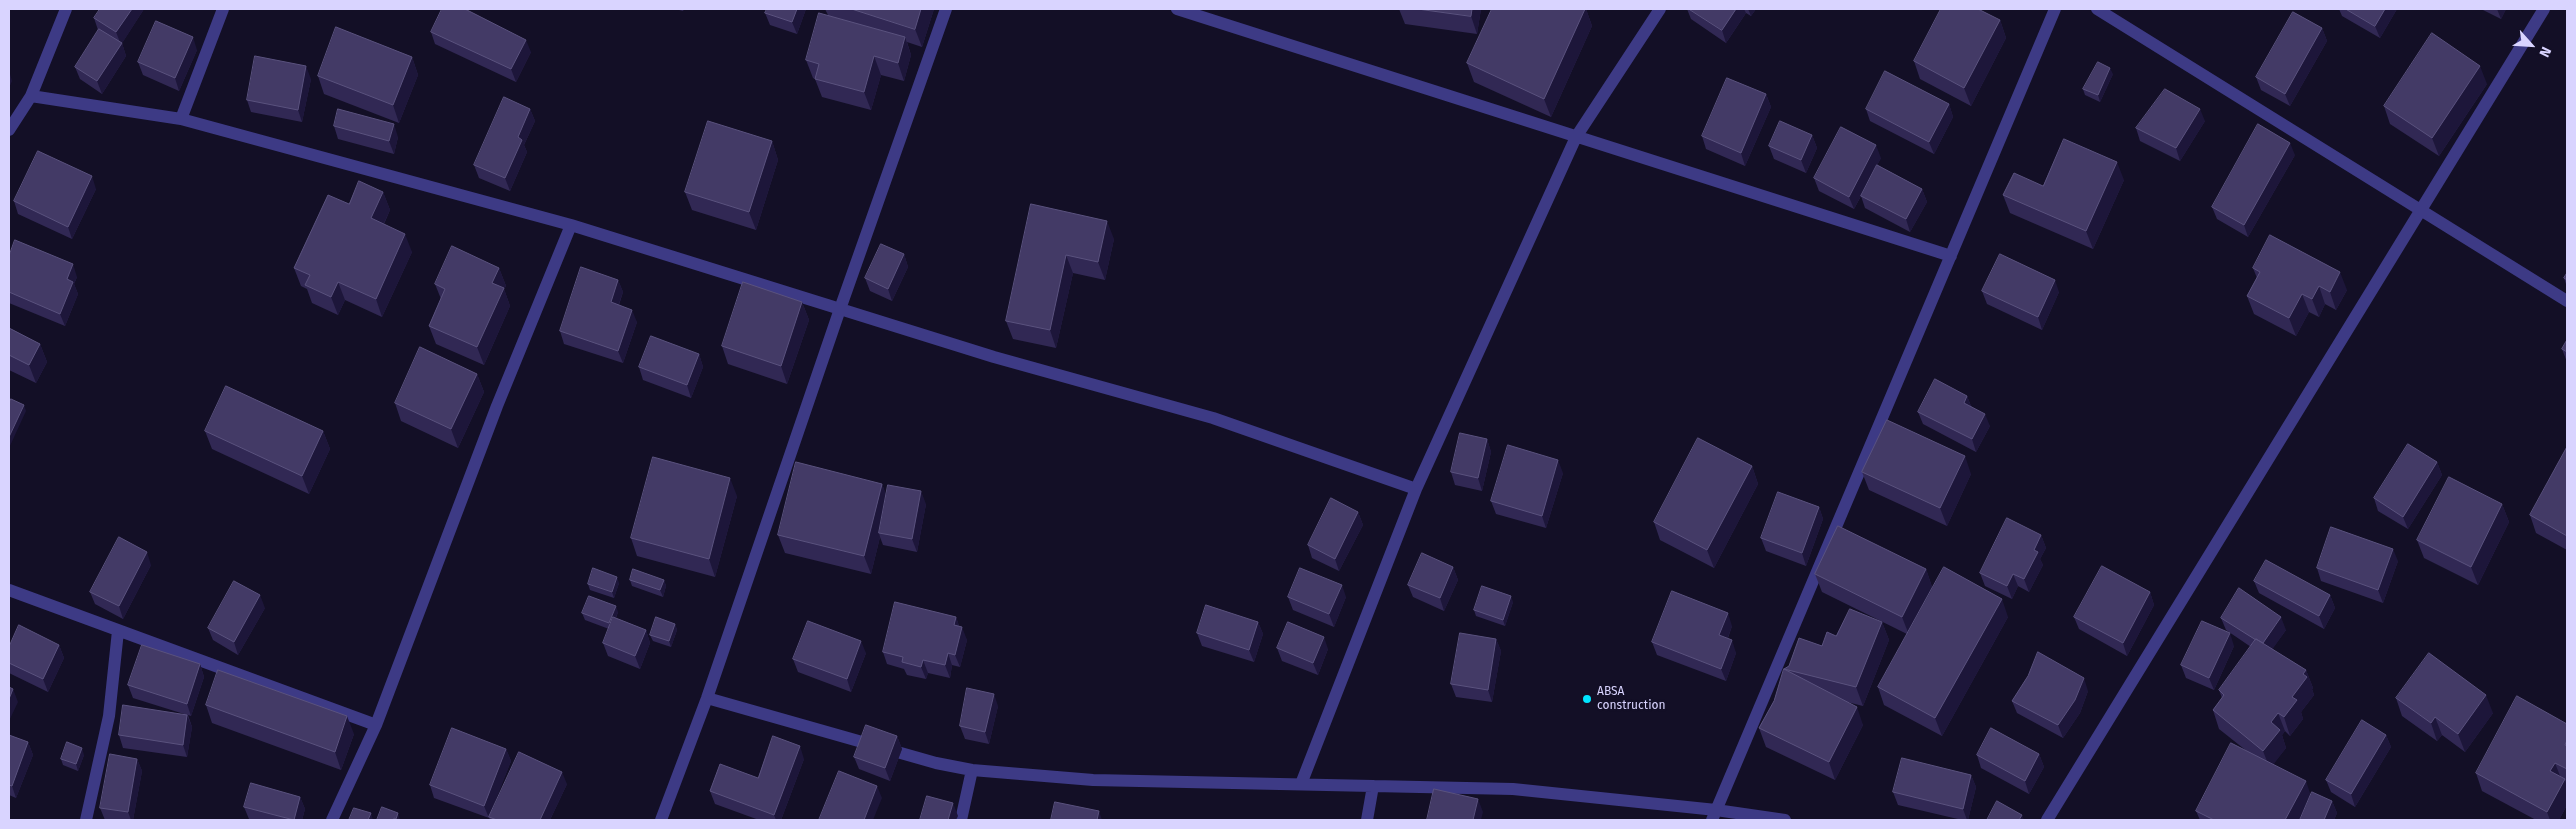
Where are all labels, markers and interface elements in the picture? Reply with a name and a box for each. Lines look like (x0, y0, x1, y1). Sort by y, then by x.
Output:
north arrow (2506, 20, 2556, 70)
text: N (2535, 44, 2555, 60)
place label: ABSA construction (1597, 685, 1666, 713)
marker: ABSA construction (1581, 693, 1593, 705)

